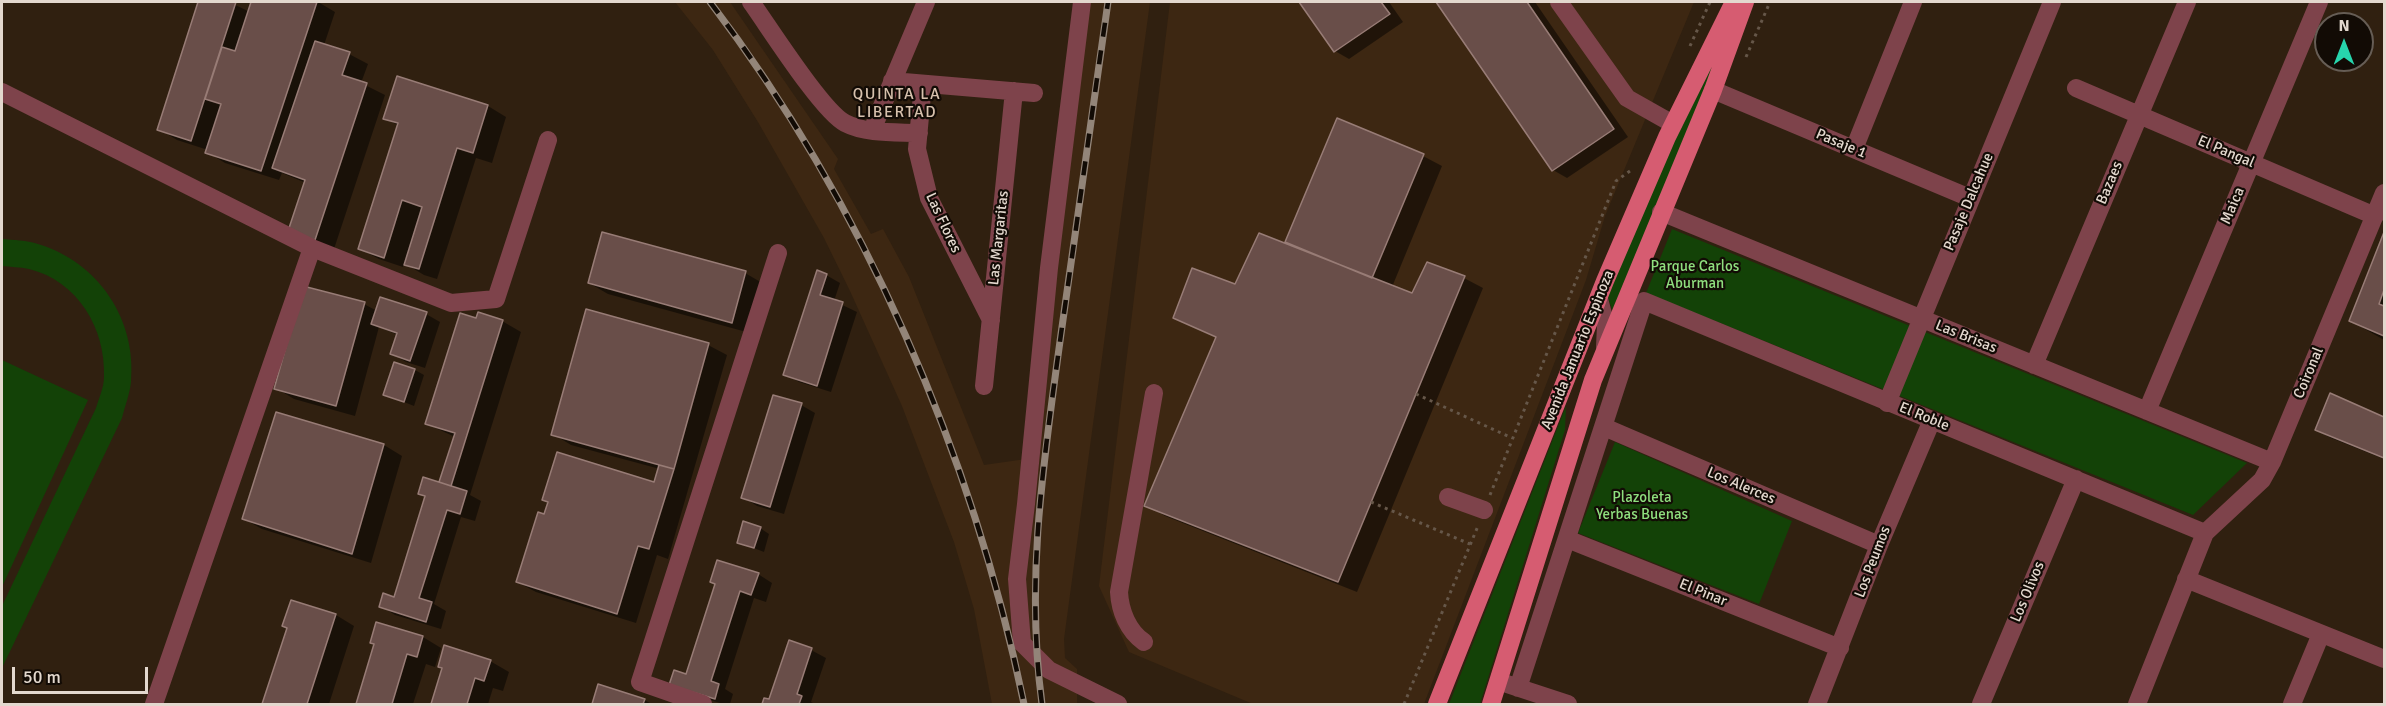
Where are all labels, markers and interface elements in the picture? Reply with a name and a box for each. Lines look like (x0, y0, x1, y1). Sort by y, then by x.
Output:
north arrow (2314, 12, 2374, 72)
text: N (2338, 16, 2350, 36)
district label: QUINTA LA LIBERTAD (853, 85, 941, 123)
street label: Pasaje 1 (1813, 125, 1869, 163)
street label: El Pangal (2195, 132, 2257, 172)
street label: Pasaje Dalcahue (1940, 150, 1998, 254)
street label: Bazaes (2093, 159, 2127, 207)
street label: Maica (2217, 185, 2249, 227)
street label: Las Flores (921, 190, 965, 256)
street label: Las Margaritas (985, 190, 1013, 286)
park label: Parque Carlos Aburman (1651, 258, 1739, 293)
street label: Avenida Januario Espinoza (1538, 268, 1618, 432)
street label: Las Brisas (1933, 317, 1999, 357)
street label: Coironal (2290, 345, 2328, 401)
street label: El Roble (1896, 399, 1952, 435)
street label: Los Alerces (1704, 464, 1778, 508)
park label: Plazoleta Yerbas Buenas (1596, 489, 1688, 524)
street label: Los Peumos (1851, 524, 1895, 600)
street label: Los Olivos (2007, 559, 2049, 625)
street label: El Pinar (1676, 575, 1730, 611)
scale bar (15, 655, 152, 693)
text: 50 m (23, 666, 61, 688)

